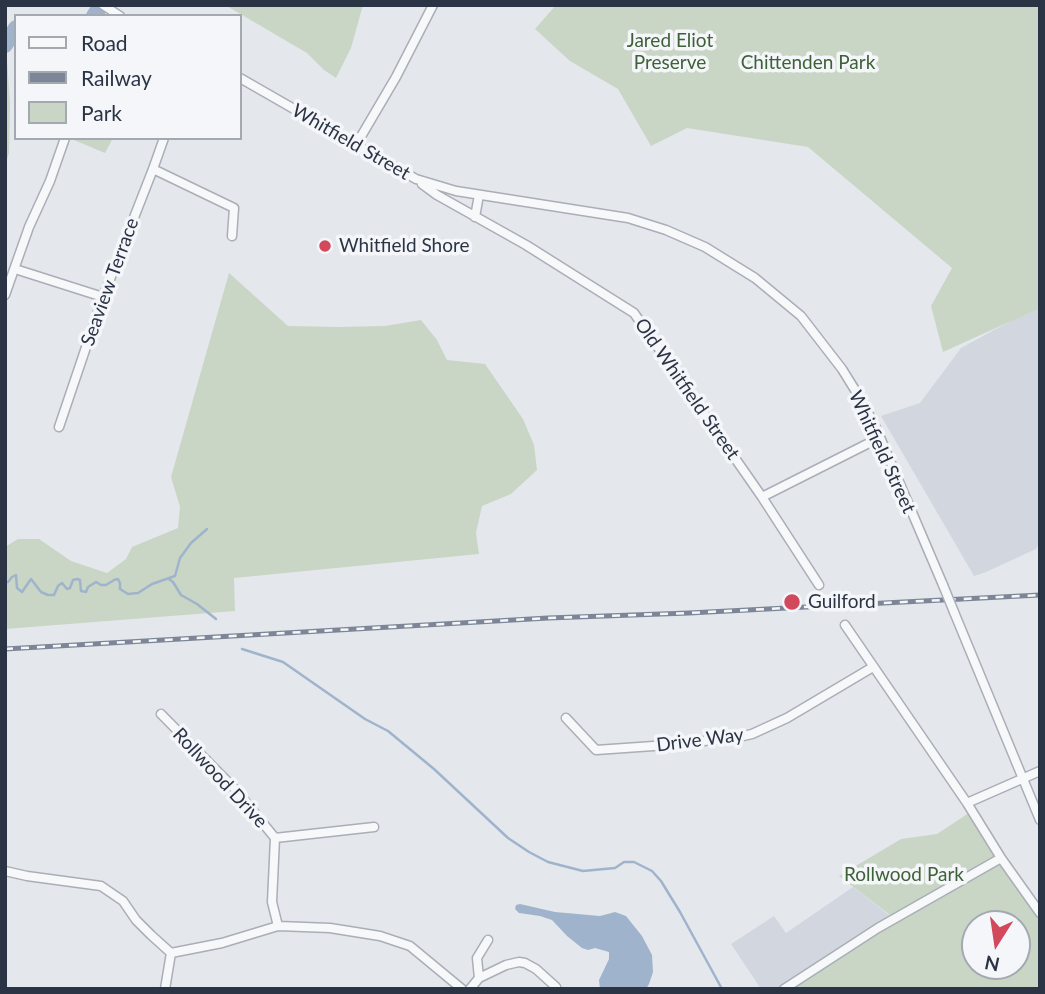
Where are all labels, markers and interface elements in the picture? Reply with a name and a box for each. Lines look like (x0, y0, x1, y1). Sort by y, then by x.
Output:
legend (14, 14, 242, 140)
text: Road (81, 30, 128, 55)
park label: Jared Eliot Preserve (627, 30, 713, 74)
park label: Chittenden Park (741, 52, 875, 74)
text: Railway (81, 65, 152, 90)
street label: Whitfield Street (288, 99, 414, 185)
text: Park (81, 100, 122, 125)
street label: Seaview Terrace (76, 215, 144, 349)
place label: Whitfield Shore (339, 235, 470, 257)
marker: Whitfield Shore (317, 238, 333, 254)
street label: Old Whitfield Street (630, 314, 744, 464)
street label: Whitfield Street (844, 387, 920, 517)
place label: Guilford (808, 591, 876, 613)
marker: Guilford (782, 592, 802, 612)
street label: Rollwood Drive (168, 723, 272, 833)
street label: Drive Way (655, 723, 745, 757)
park label: Rollwood Park (844, 864, 964, 886)
north arrow (961, 910, 1031, 980)
text: N (982, 951, 1002, 977)

